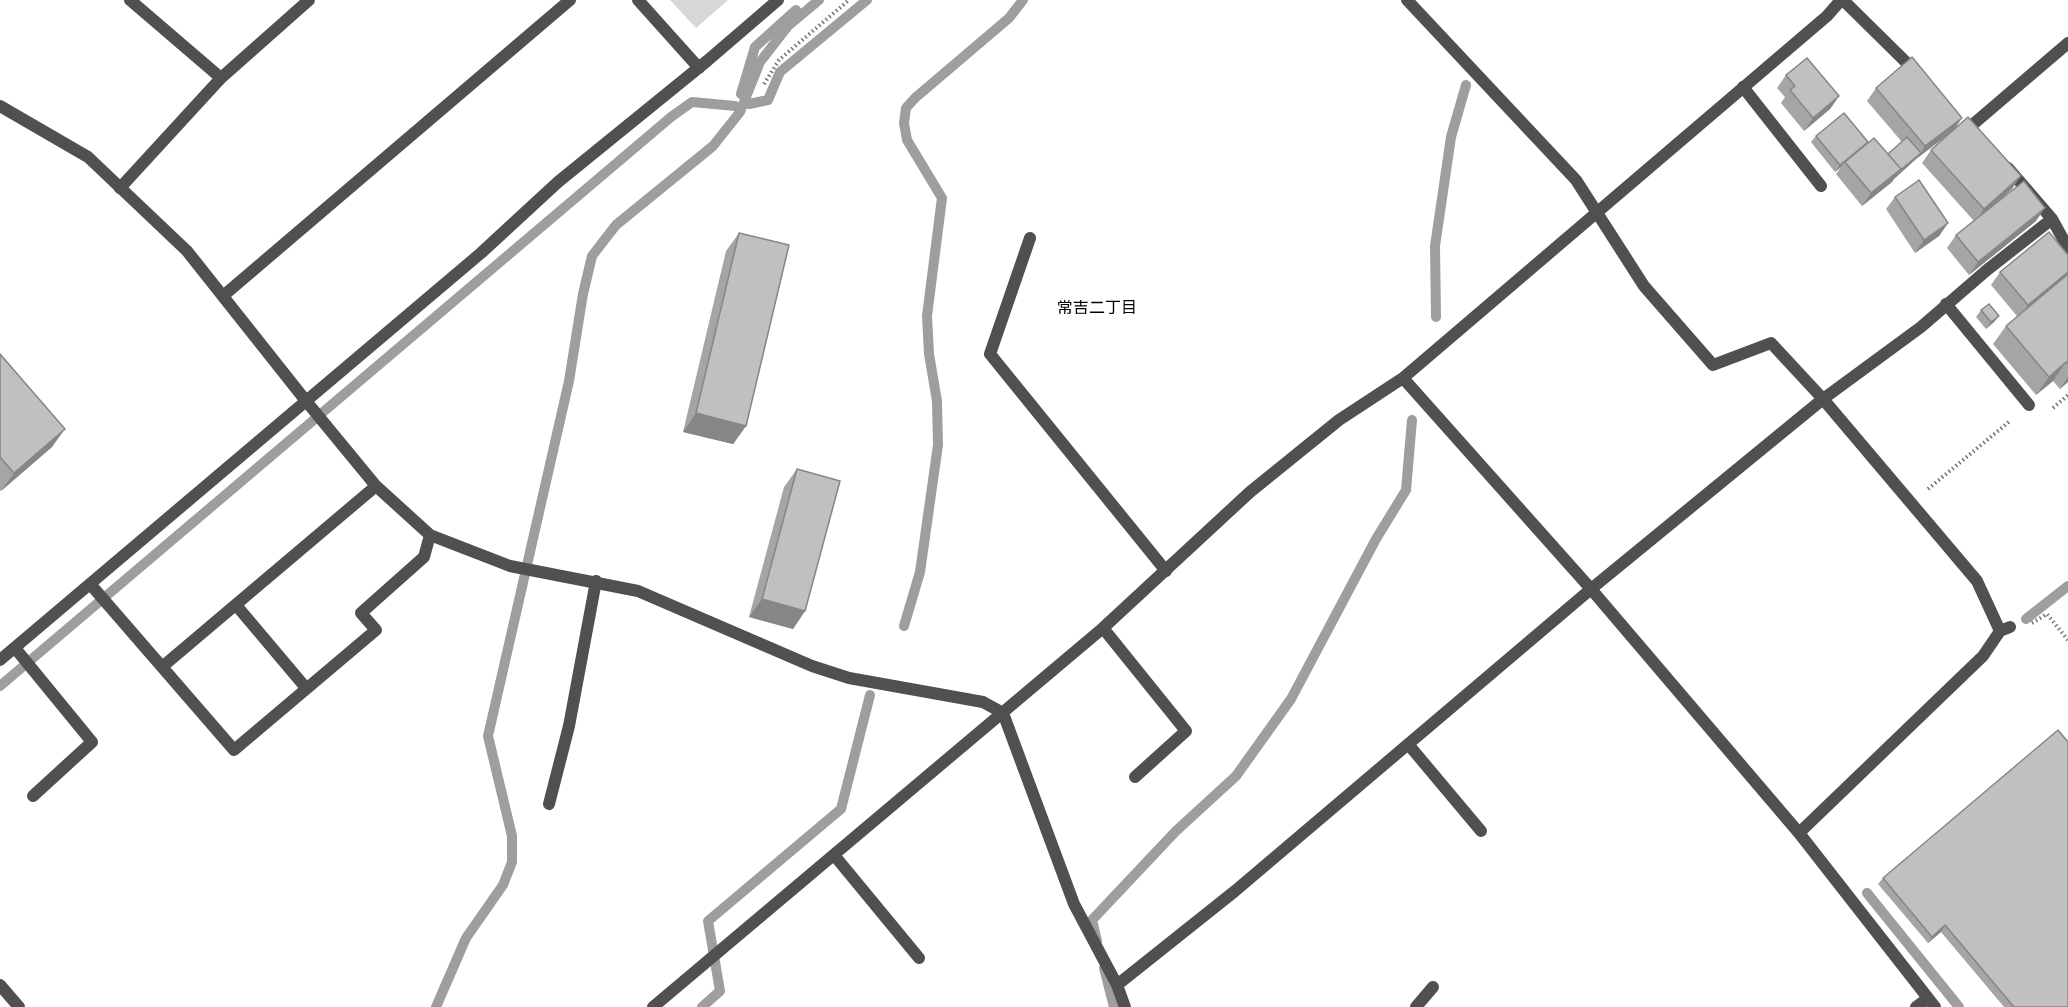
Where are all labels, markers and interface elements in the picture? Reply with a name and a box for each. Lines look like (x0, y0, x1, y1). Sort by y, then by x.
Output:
district label: 常吉二丁目 (1057, 299, 1137, 319)

